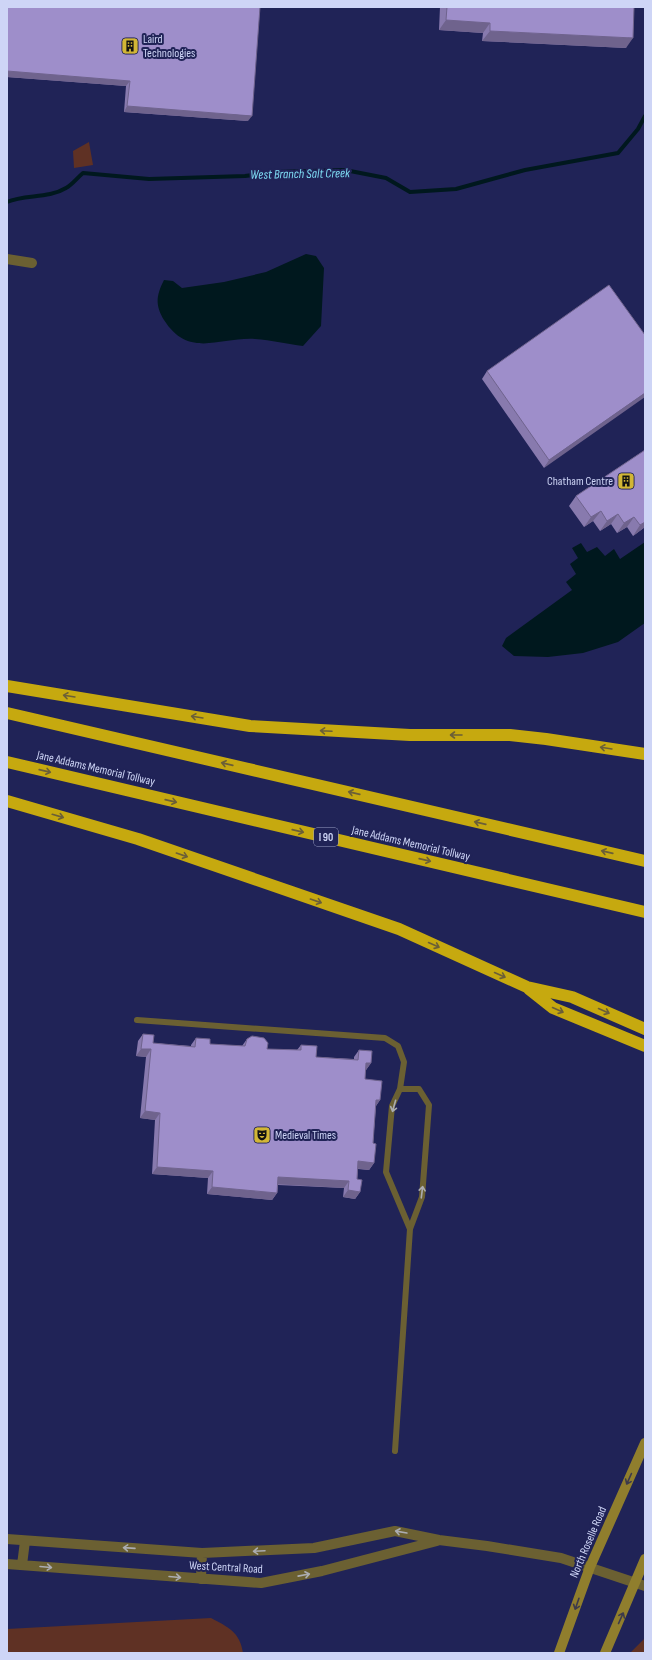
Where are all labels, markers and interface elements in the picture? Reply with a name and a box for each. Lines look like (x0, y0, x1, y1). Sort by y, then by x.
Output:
place label: Laird Technologies (143, 32, 195, 61)
building icon: Laird Technologies (120, 36, 140, 56)
water label: West Branch Salt Creek (250, 165, 351, 183)
building icon: Chatham Centre (616, 471, 636, 491)
place label: Chatham Centre (547, 474, 613, 489)
one-way arrow (62, 692, 75, 700)
one-way arrow (191, 713, 204, 721)
one-way arrow (320, 728, 333, 735)
one-way arrow (450, 731, 463, 739)
one-way arrow (600, 744, 613, 752)
street label: Jane Addams Memorial Tollway (34, 747, 157, 789)
one-way arrow (221, 760, 234, 768)
one-way arrow (38, 767, 51, 775)
one-way arrow (348, 789, 361, 797)
one-way arrow (165, 797, 178, 805)
one-way arrow (51, 813, 64, 820)
one-way arrow (474, 818, 487, 826)
street label: Jane Addams Memorial Tollway (349, 822, 472, 864)
one-way arrow (291, 827, 304, 835)
road number: I 90 (314, 828, 338, 846)
one-way arrow (601, 848, 614, 856)
one-way arrow (176, 851, 188, 859)
one-way arrow (418, 857, 431, 865)
one-way arrow (309, 897, 321, 905)
one-way arrow (428, 942, 440, 950)
one-way arrow (494, 972, 506, 979)
one-way arrow (552, 1007, 564, 1014)
one-way arrow (598, 1008, 610, 1015)
one-way arrow (390, 1099, 397, 1112)
theatre icon: Medieval Times (252, 1125, 272, 1145)
place label: Medieval Times (275, 1128, 336, 1143)
one-way arrow (418, 1186, 426, 1199)
one-way arrow (625, 1473, 632, 1485)
street label: North Roselle Road (567, 1504, 610, 1580)
one-way arrow (395, 1528, 408, 1536)
one-way arrow (123, 1545, 136, 1552)
one-way arrow (253, 1547, 266, 1555)
street label: West Central Road (189, 1558, 263, 1577)
one-way arrow (39, 1563, 52, 1570)
one-way arrow (298, 1570, 311, 1578)
one-way arrow (168, 1574, 181, 1581)
one-way arrow (573, 1598, 580, 1611)
one-way arrow (617, 1613, 625, 1625)

